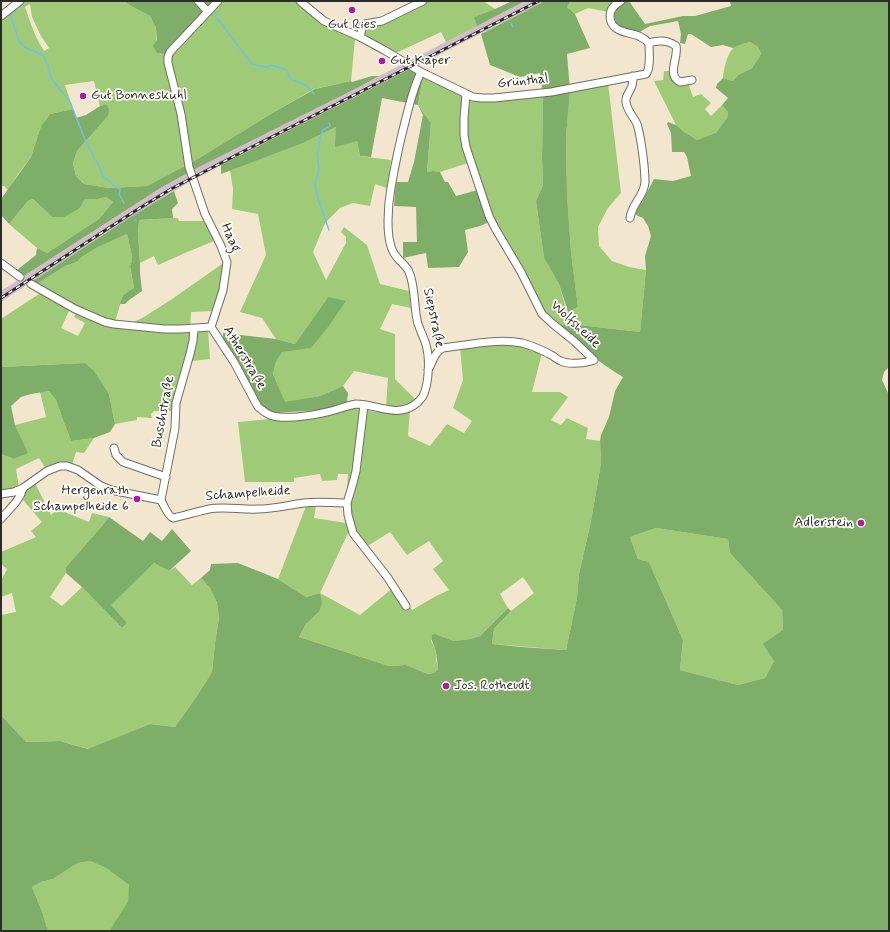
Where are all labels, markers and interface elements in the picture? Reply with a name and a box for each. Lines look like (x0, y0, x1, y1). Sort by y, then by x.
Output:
marker: Gut Ries (347, 5, 357, 15)
place label: Gut Ries (328, 17, 376, 33)
place label: Gut Kaper (390, 53, 451, 69)
marker: Gut Kaper (377, 56, 387, 66)
street label: Grünthal (497, 71, 549, 93)
place label: Gut Bonneskuhl (91, 88, 187, 104)
marker: Gut Bonneskuhl (78, 91, 88, 101)
street label: Haag (216, 221, 244, 255)
street label: Siepstraße (418, 287, 448, 349)
street label: Wolfsheide (547, 298, 603, 352)
street label: Atherstraße (218, 323, 270, 393)
street label: Buschstraße (149, 375, 179, 449)
place label: Hergenrath Schampelheide 6 (33, 483, 129, 516)
street label: Schampelheide (205, 483, 291, 505)
marker: Hergenrath Schampelheide 6 (132, 494, 142, 504)
place label: Adlerstein (794, 515, 853, 531)
marker: Adlerstein (856, 518, 866, 528)
place label: Jos. Rotheudt (454, 678, 530, 694)
marker: Jos. Rotheudt (441, 681, 451, 691)

